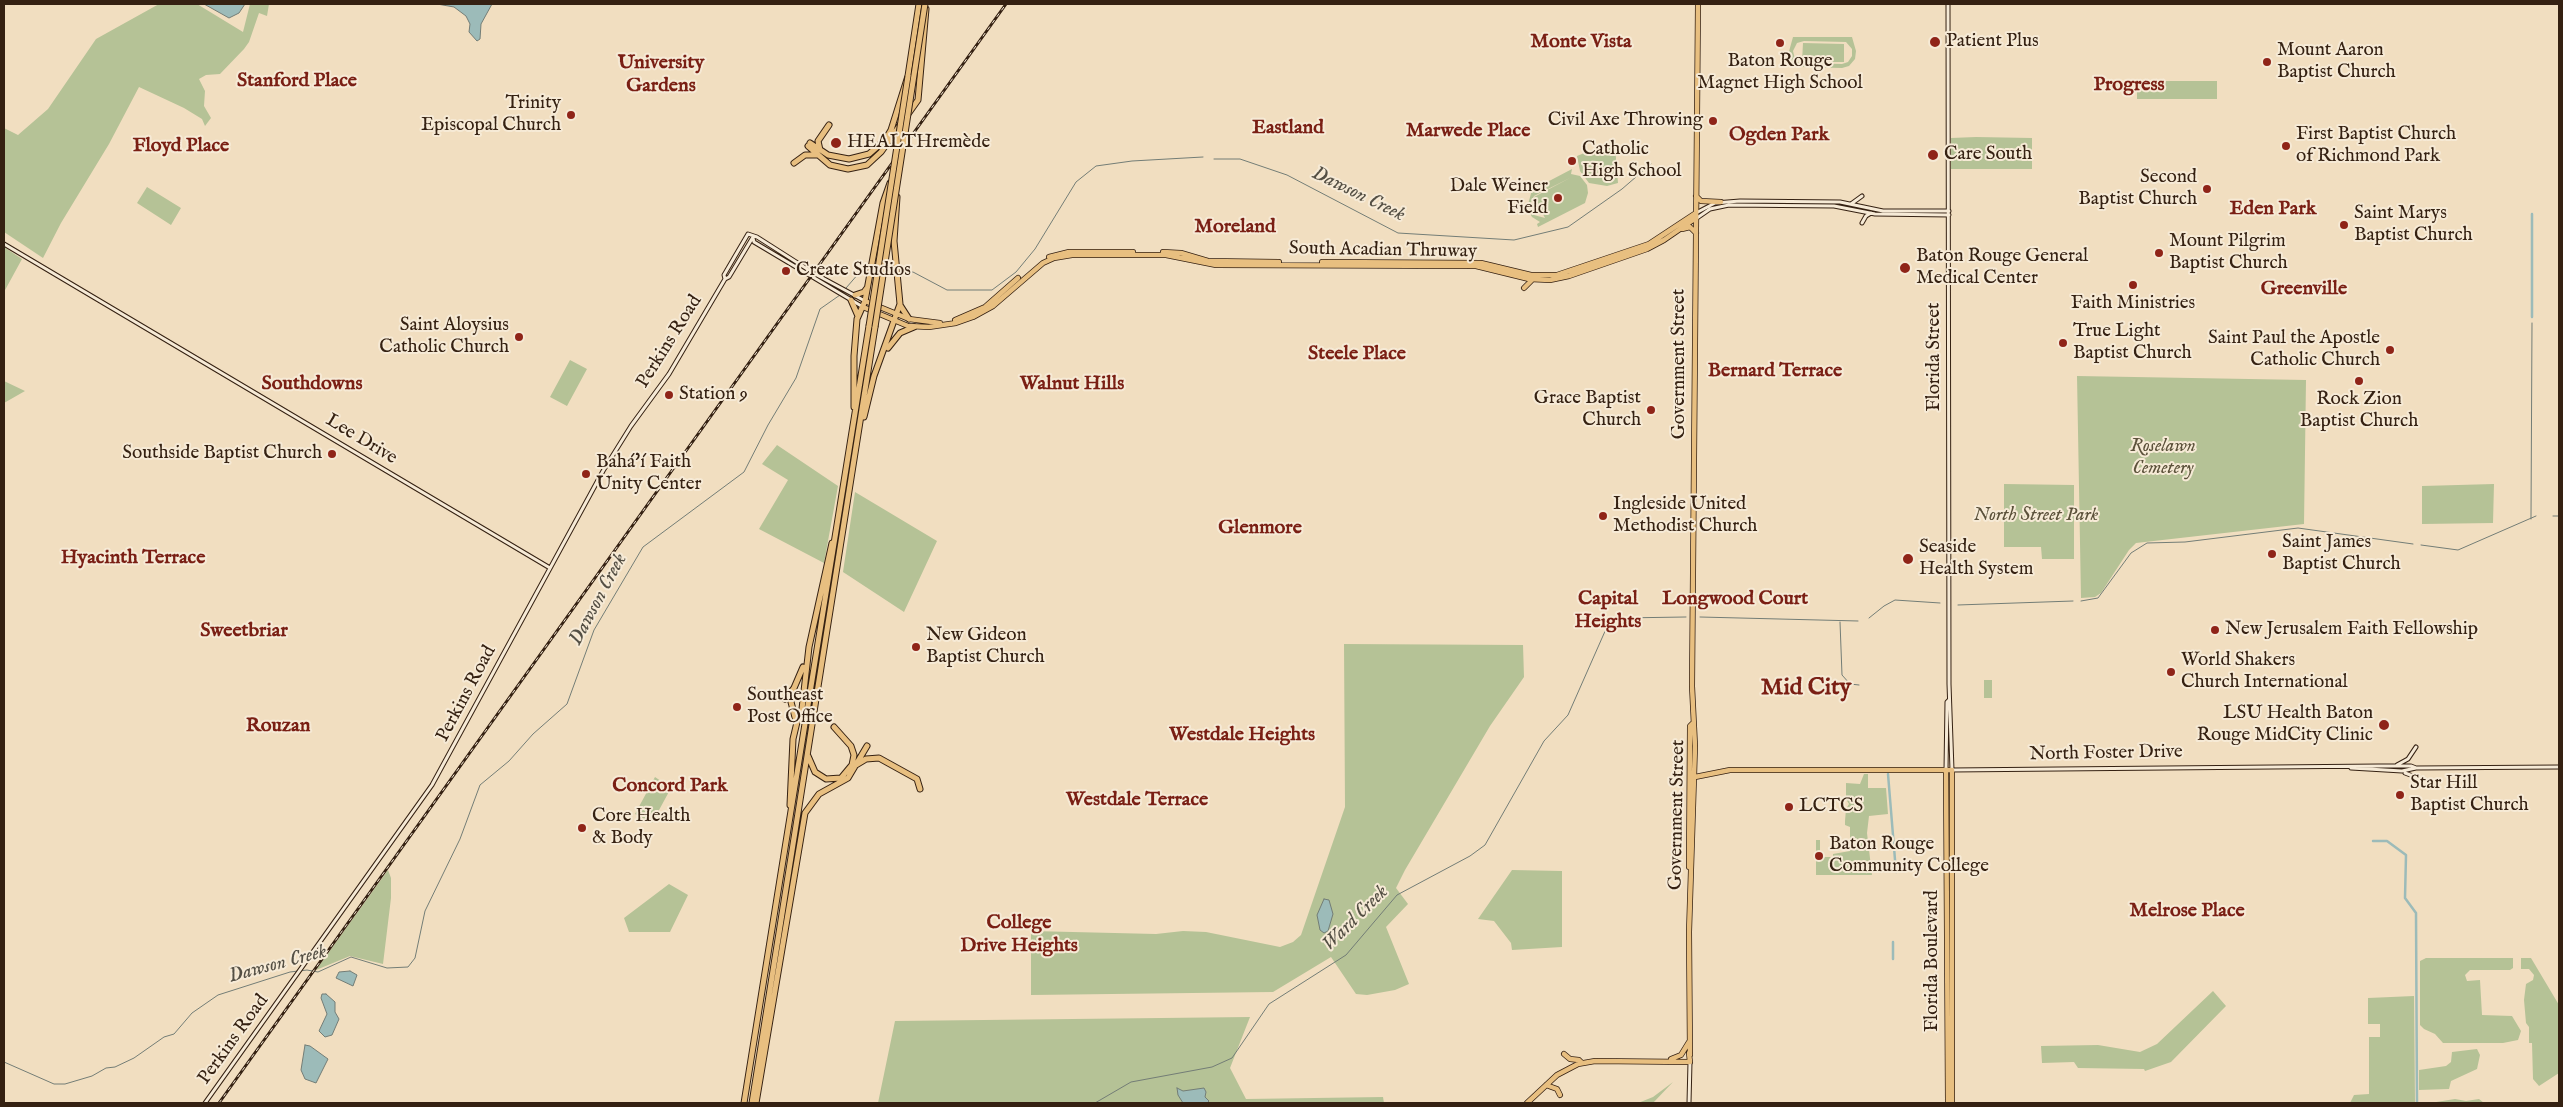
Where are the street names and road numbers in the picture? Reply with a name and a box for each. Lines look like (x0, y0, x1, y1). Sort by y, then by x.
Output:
street label: South Acadian Thruway (1289, 238, 1477, 264)
street label: Government Street (1669, 289, 1691, 439)
street label: Perkins Road (632, 291, 708, 393)
street label: Florida Street (1924, 302, 1946, 412)
street label: Lee Drive (321, 410, 401, 470)
street label: Perkins Road (432, 642, 502, 746)
street label: Government Street (1665, 740, 1691, 890)
street label: North Foster Drive (2029, 741, 2183, 767)
street label: Florida Boulevard (1922, 890, 1944, 1032)
street label: Perkins Road (194, 991, 274, 1089)

